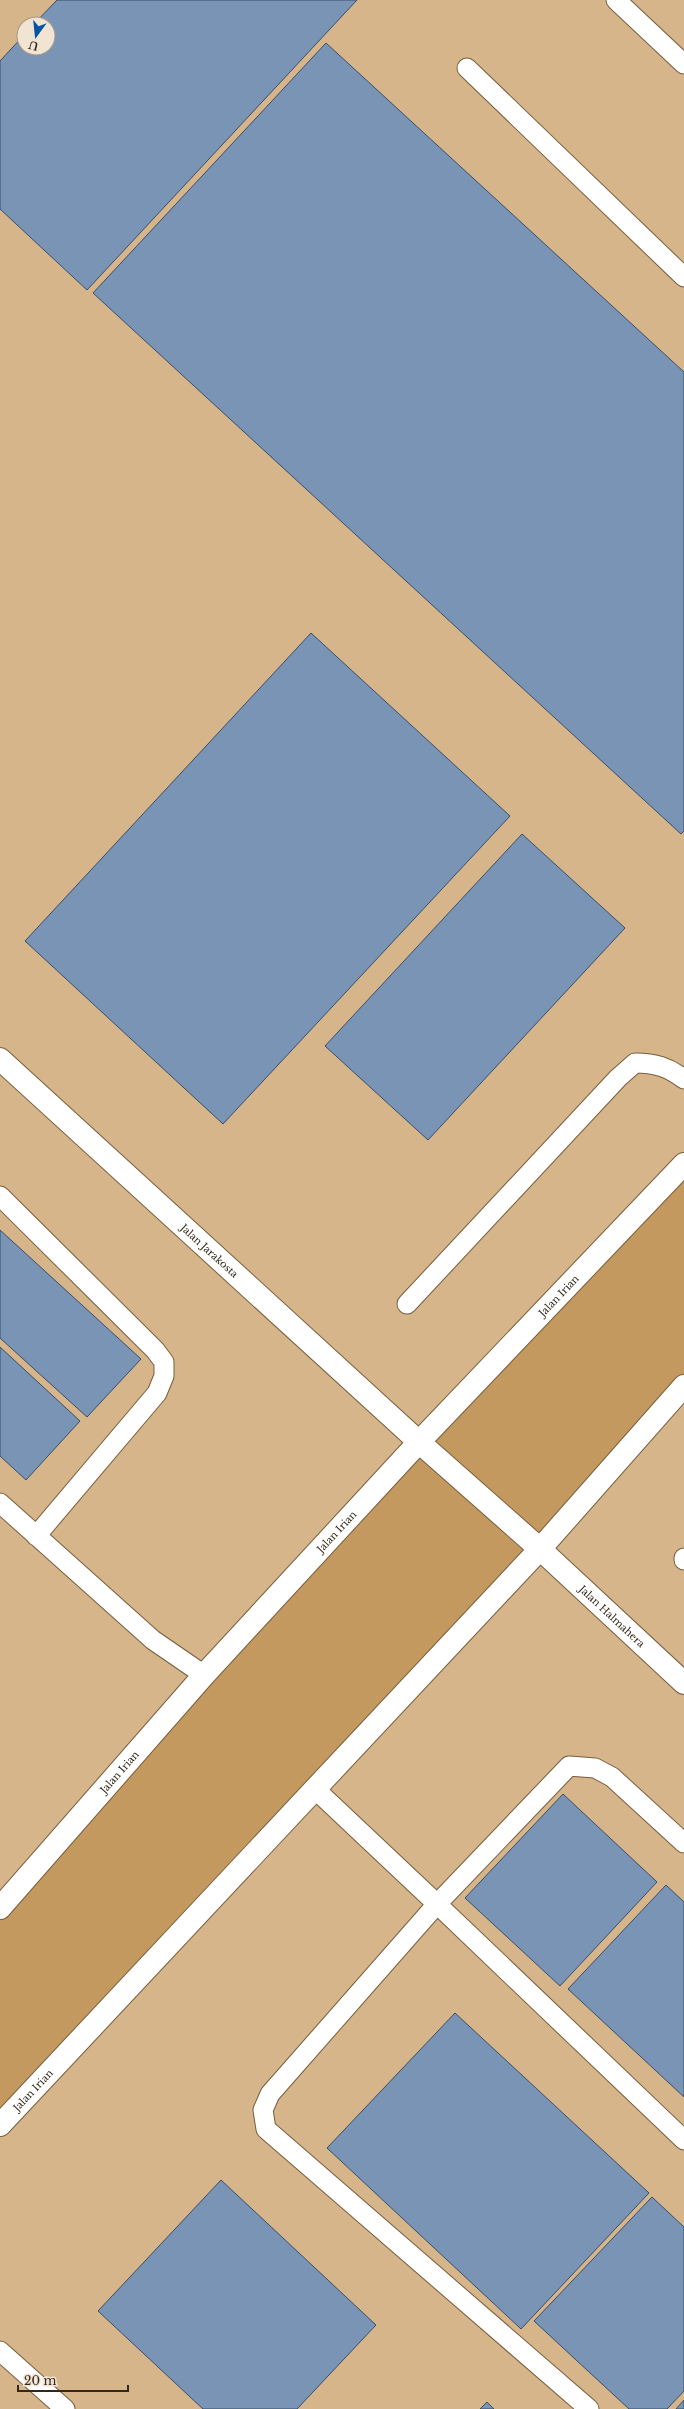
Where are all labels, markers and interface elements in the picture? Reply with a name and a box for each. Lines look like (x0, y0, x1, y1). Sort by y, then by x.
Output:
north arrow (16, 16, 56, 56)
text: U (27, 38, 40, 54)
street label: Jalan Jarakosta (177, 1220, 241, 1280)
street label: Jalan Irian (534, 1272, 581, 1321)
street label: Jalan Irian (313, 1508, 359, 1557)
street label: Jalan Halmahera (575, 1581, 648, 1650)
street label: Jalan Irian (96, 1748, 141, 1797)
street label: Jalan Irian (9, 2066, 56, 2115)
scale bar (18, 2367, 128, 2393)
text: 20 m (24, 2373, 56, 2388)

